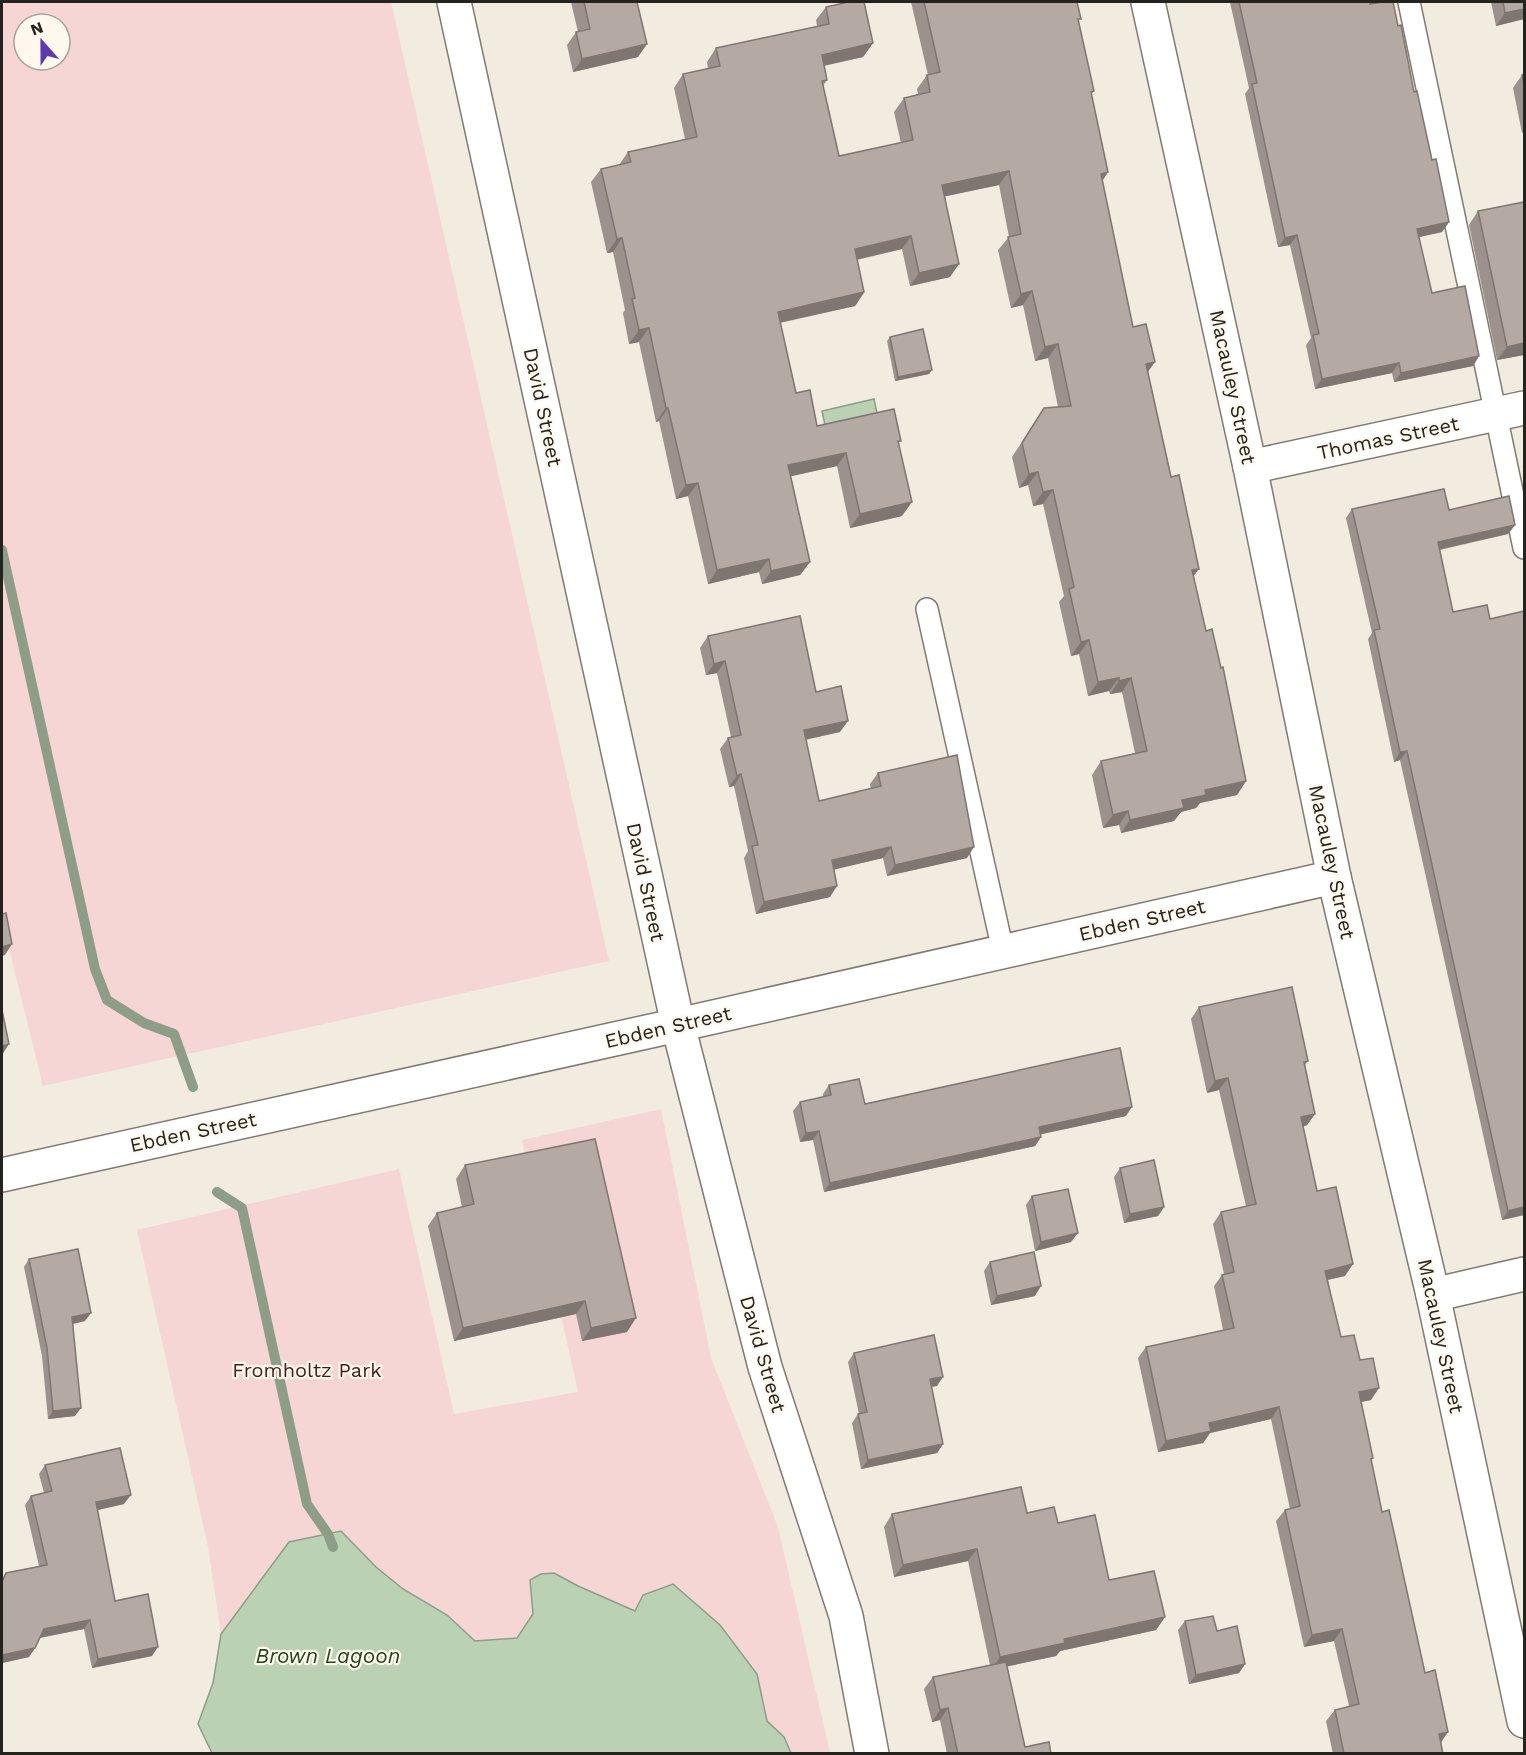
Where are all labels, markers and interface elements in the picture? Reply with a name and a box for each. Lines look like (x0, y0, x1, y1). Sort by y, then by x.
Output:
north arrow (12, 12, 72, 72)
text: N (28, 17, 46, 39)
street label: Macauley Street (1205, 308, 1261, 467)
street label: David Street (519, 345, 567, 469)
street label: Thomas Street (1315, 411, 1462, 465)
street label: Macauley Street (1304, 783, 1360, 942)
street label: David Street (622, 820, 670, 944)
street label: Ebden Street (1077, 894, 1208, 946)
street label: Ebden Street (603, 1001, 734, 1053)
street label: Ebden Street (128, 1107, 259, 1157)
street label: Macauley Street (1413, 1257, 1469, 1416)
street label: David Street (735, 1293, 791, 1416)
park label: Fromholtz Park (232, 1358, 382, 1382)
water label: Brown Lagoon (256, 1643, 400, 1668)

